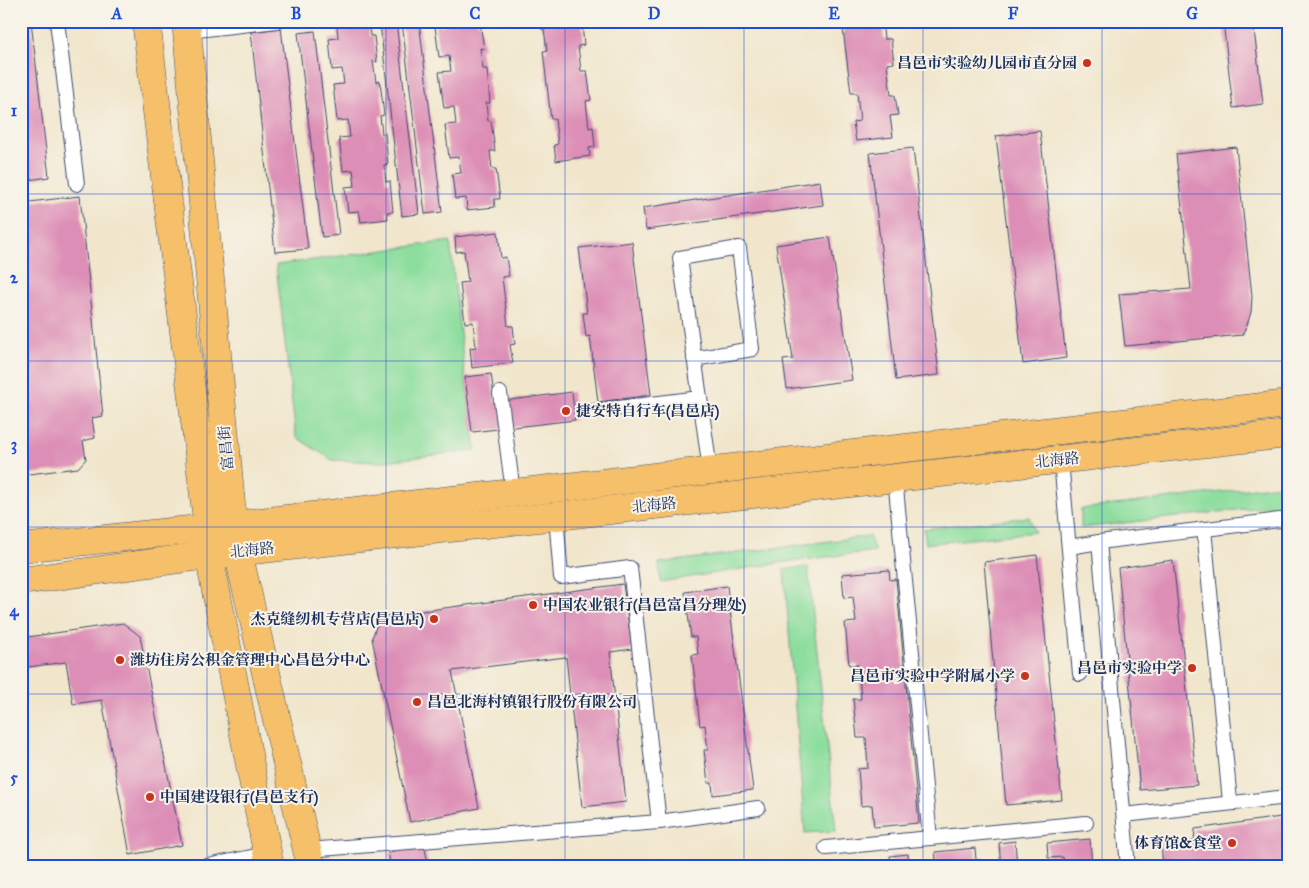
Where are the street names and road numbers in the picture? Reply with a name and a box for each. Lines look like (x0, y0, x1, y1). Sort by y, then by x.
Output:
street label: 富昌街 (215, 425, 237, 471)
street label: 北海路 (1034, 449, 1080, 471)
street label: 北海路 (631, 494, 677, 516)
street label: 北海路 (229, 539, 275, 561)

